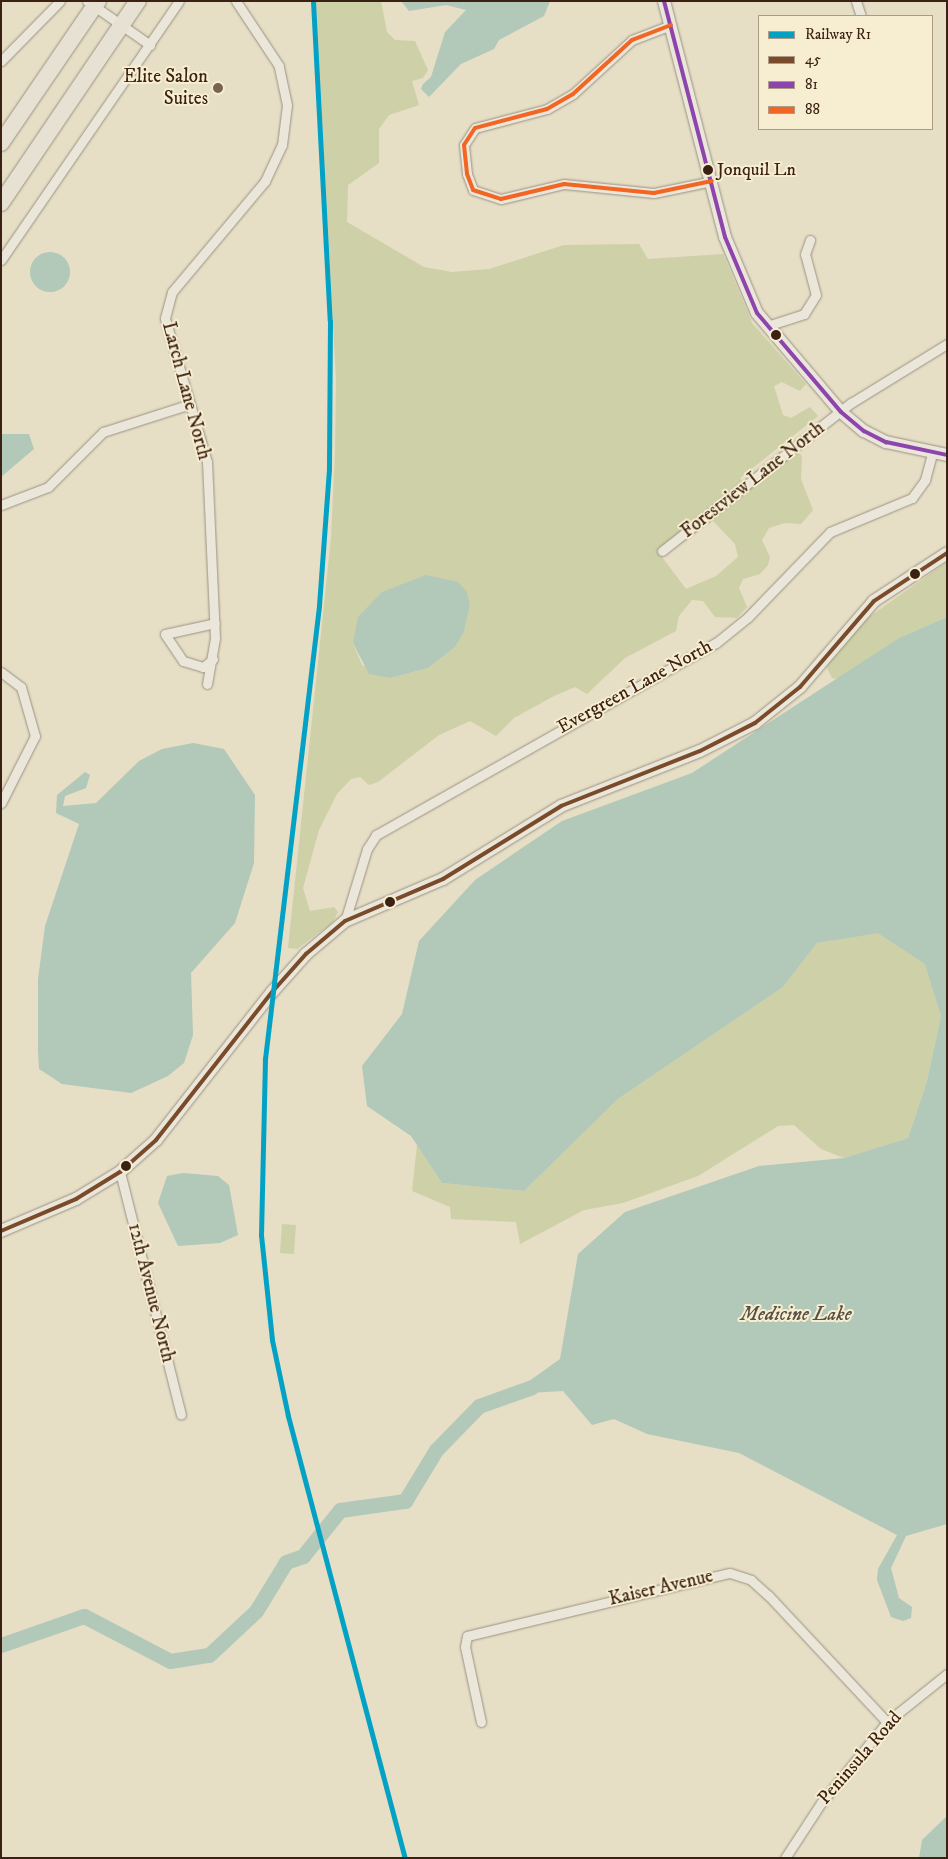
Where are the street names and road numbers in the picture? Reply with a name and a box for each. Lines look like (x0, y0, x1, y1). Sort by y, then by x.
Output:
street label: Larch Lane North (157, 319, 215, 463)
street label: Forestview Lane North (677, 417, 829, 543)
street label: Evergreen Lane North (554, 635, 716, 739)
street label: 12th Avenue North (123, 1221, 179, 1365)
street label: Kaiser Avenue (607, 1565, 715, 1611)
street label: Peninsula Road (813, 1707, 907, 1809)

